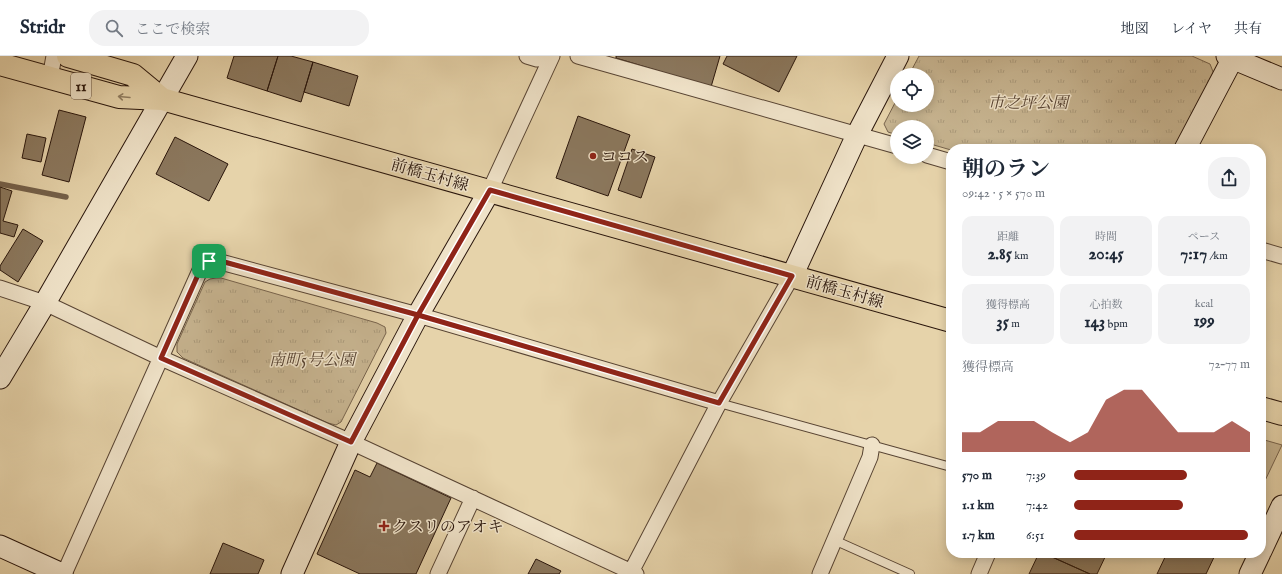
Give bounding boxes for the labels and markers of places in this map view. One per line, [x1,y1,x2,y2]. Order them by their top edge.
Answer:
place label: ココス [601,148,649,168]
marker: ココス [588,151,598,161]
pin [192,244,226,278]
place label: クスリのアオキ [392,518,504,538]
marker: クスリのアオキ [379,521,389,531]

